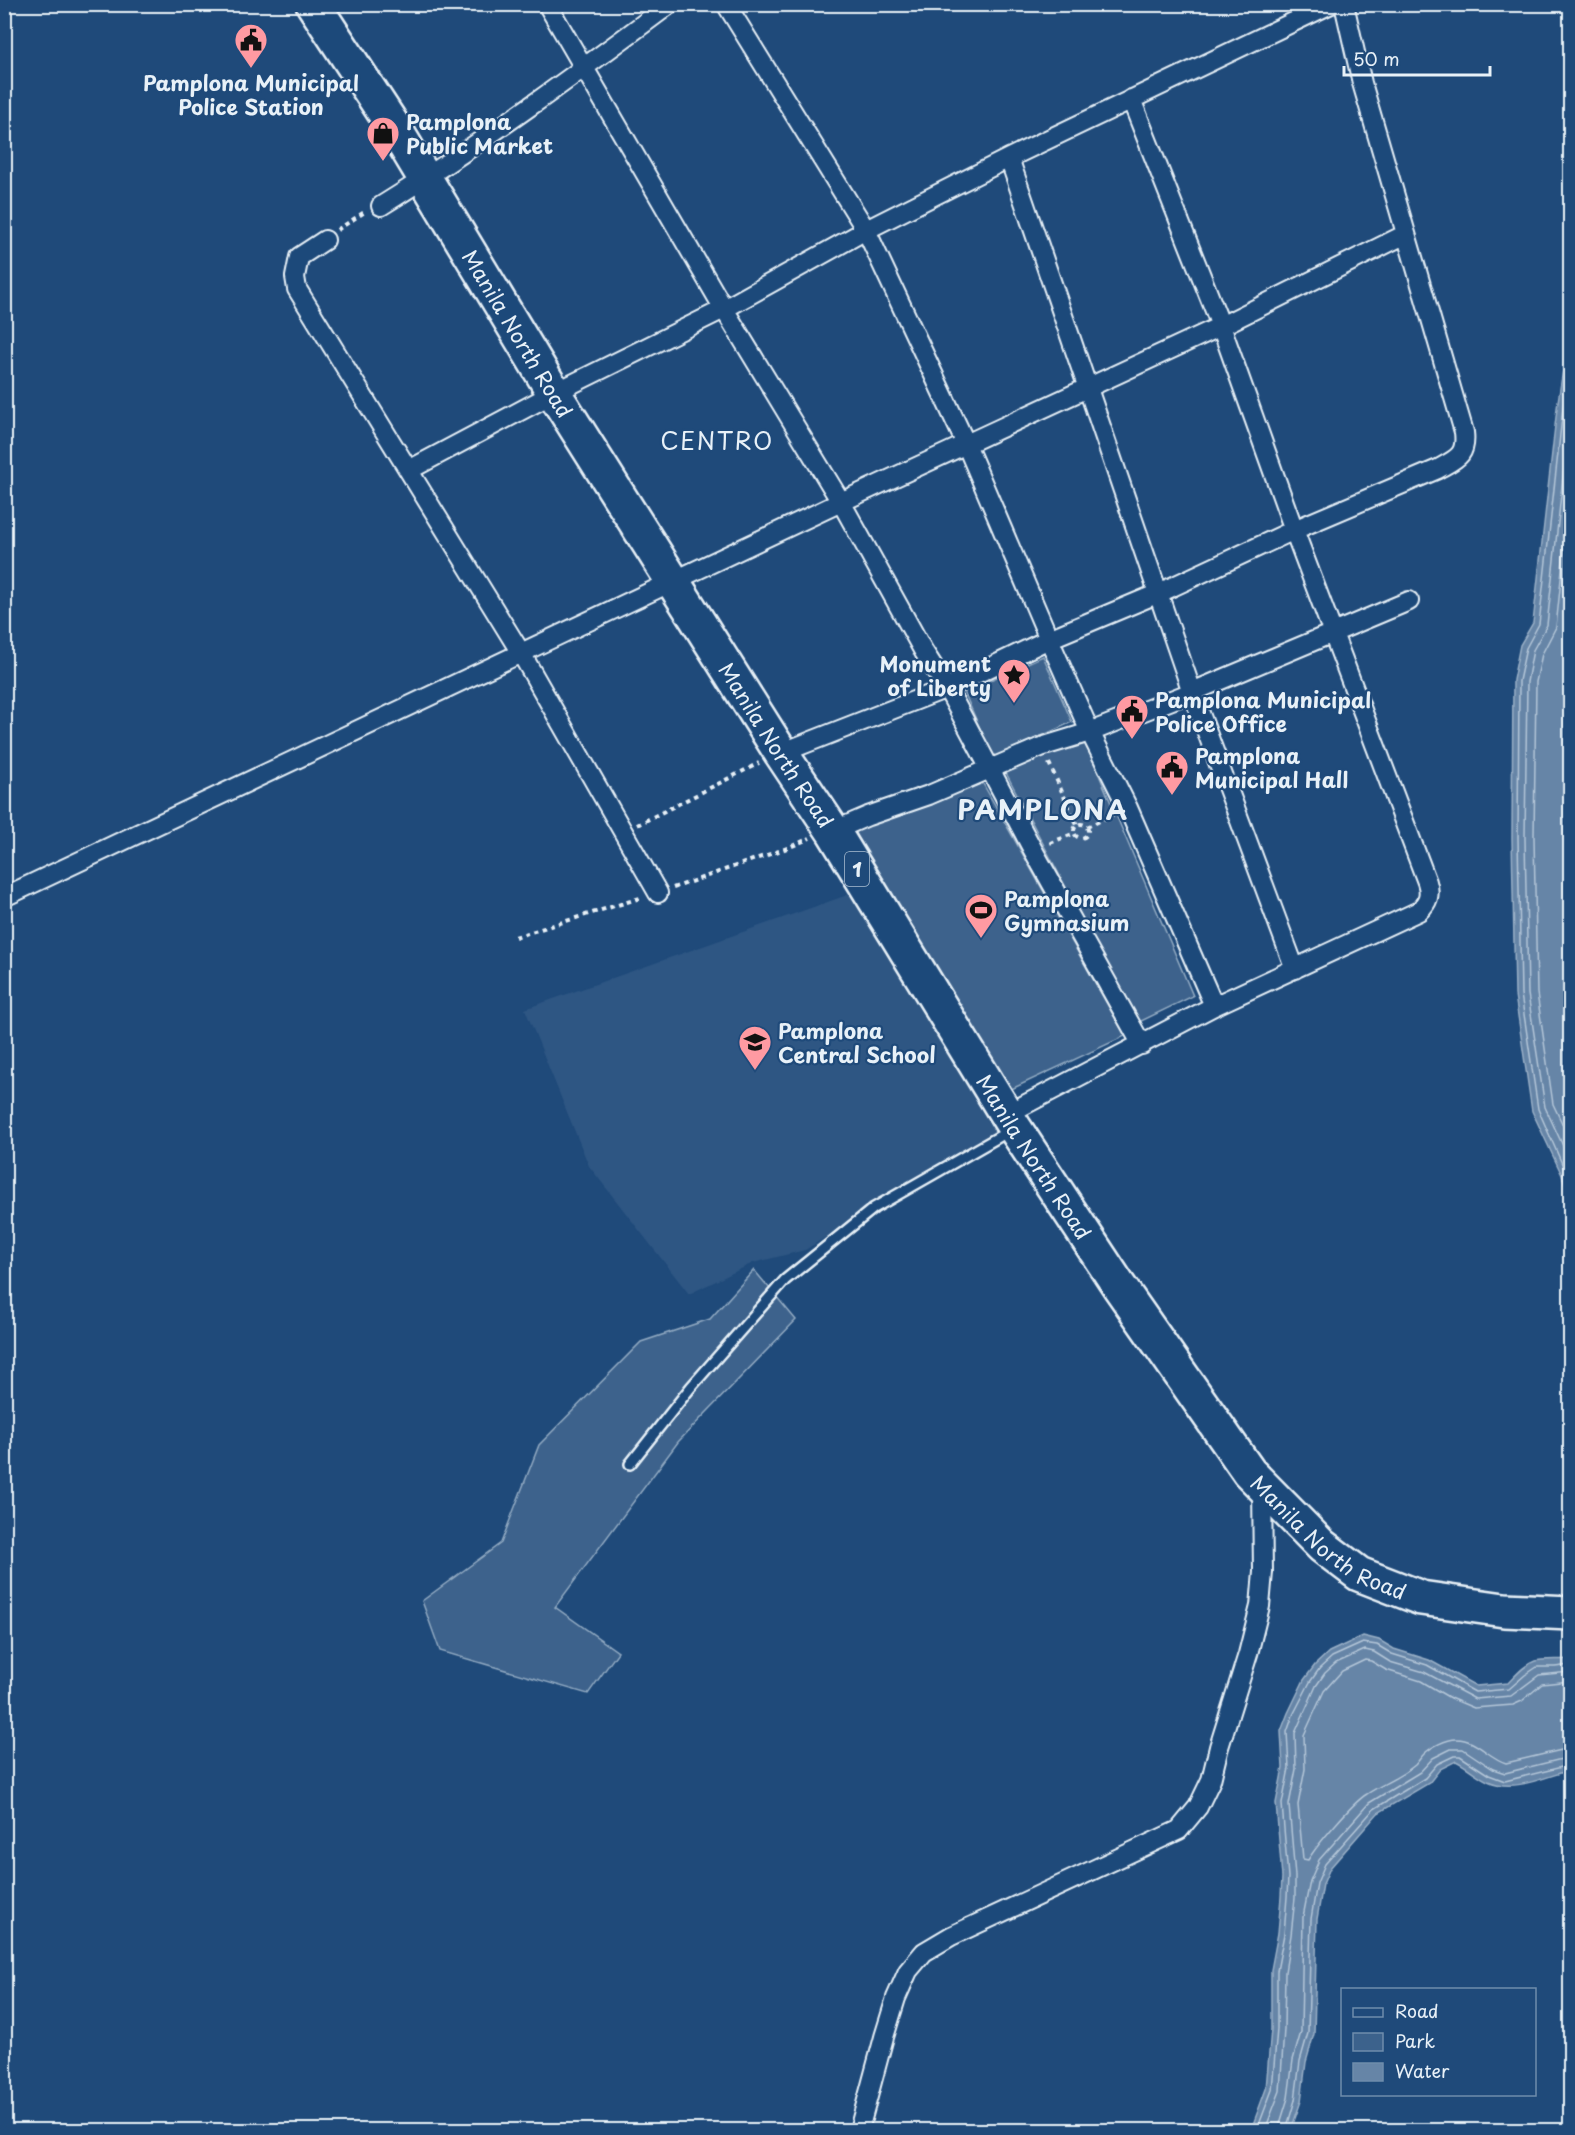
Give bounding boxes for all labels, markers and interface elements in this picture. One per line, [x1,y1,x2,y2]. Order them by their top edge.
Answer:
public building icon: Pamplona Municipal Police Station [233,22,269,69]
scale bar [1344,39,1490,77]
text: 50 m [1353,45,1400,72]
place label: Pamplona Municipal Police Station [143,66,359,122]
place label: Pamplona Public Market [406,105,553,161]
shop icon: Pamplona Public Market [365,115,401,162]
street label: Manila North Road [455,243,581,424]
district label: CENTRO [660,422,774,458]
place label: Monument of Liberty [879,647,991,703]
street label: Manila North Road [711,656,842,834]
place icon: Monument of Liberty [996,657,1032,704]
place label: Pamplona Municipal Police Office [1155,683,1371,739]
public building icon: Pamplona Municipal Police Office [1114,693,1150,740]
place label: Pamplona Municipal Hall [1195,739,1348,795]
public building icon: Pamplona Municipal Hall [1154,749,1190,796]
district label: PAMPLONA [957,788,1129,829]
road number: 1 [845,852,869,886]
place label: Pamplona Gymnasium [1004,882,1129,938]
sports icon: Pamplona Gymnasium [963,892,999,939]
place label: Pamplona Central School [778,1014,936,1070]
school or university icon: Pamplona Central School [737,1024,773,1071]
street label: Manila North Road [969,1068,1100,1246]
street label: Manila North Road [1244,1467,1411,1607]
legend [1341,1988,1536,2096]
text: Road [1395,1997,1439,2024]
text: Park [1395,2027,1435,2054]
text: Water [1395,2057,1450,2084]

